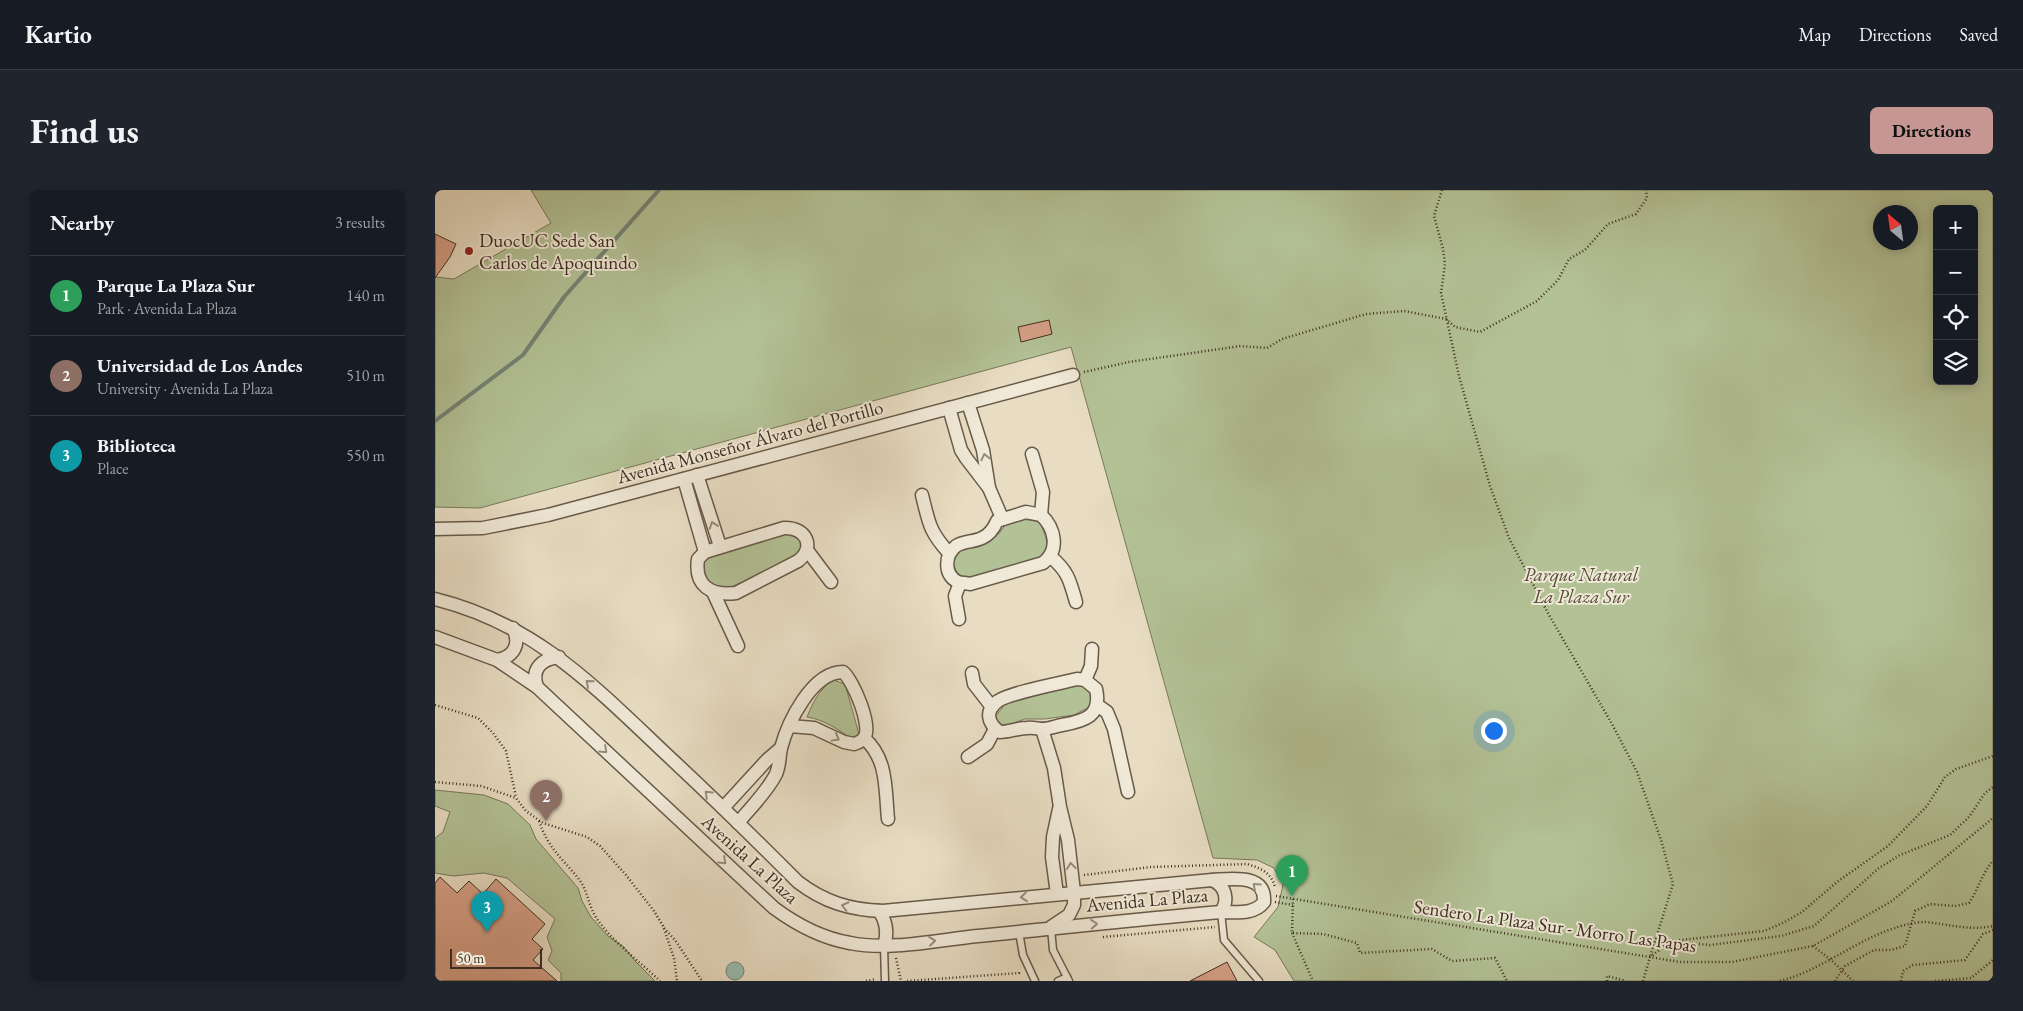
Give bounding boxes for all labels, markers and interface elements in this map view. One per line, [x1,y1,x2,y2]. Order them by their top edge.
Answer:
text: Kartio [25,19,92,50]
text: Map [1799,23,1831,46]
text: Directions [1859,23,1931,46]
text: Saved [1959,23,1998,46]
button: Directions [1870,107,1993,154]
text: Find us [30,108,139,153]
north arrow [1873,205,1918,250]
map controls [1933,205,1978,385]
button: + [1933,205,1978,250]
text: Nearby [50,209,114,236]
text: 3 results [335,212,385,233]
place label: DuocUC Sede San Carlos de Apoquindo [479,228,637,275]
marker: DuocUC Sede San Carlos de Apoquindo [463,245,475,257]
button: − [1933,250,1978,295]
text: Parque La Plaza Sur [97,273,255,298]
text: 1 [62,285,70,306]
text: 140 m [346,285,385,306]
button: locate [1933,295,1978,340]
text: Park · Avenida La Plaza [97,298,237,319]
button: layers [1933,340,1978,385]
text: Universidad de Los Andes [97,353,303,378]
text: 2 [62,365,70,386]
text: 510 m [346,365,385,386]
text: University · Avenida La Plaza [97,378,273,399]
street label: Avenida Monseñor Álvaro del Portillo [613,394,886,490]
text: Biblioteca [97,433,176,458]
text: 3 [62,445,70,466]
text: 550 m [346,445,385,466]
one-way arrow [980,453,991,462]
text: Place [97,458,129,479]
one-way arrow [709,522,719,530]
park label: Parque Natural La Plaza Sur [1524,562,1639,609]
one-way arrow [586,680,595,689]
your location [1481,718,1507,744]
one-way arrow [831,732,840,742]
one-way arrow [599,744,608,753]
pin: 2 [530,780,562,821]
one-way arrow [705,791,714,800]
street label: Avenida La Plaza [695,808,804,909]
one-way arrow [717,855,726,864]
pin: 1 [1276,855,1308,896]
one-way arrow [1066,862,1077,870]
street label: Avenida La Plaza [1084,882,1209,918]
one-way arrow [1253,882,1262,891]
pin: 3 [471,891,503,932]
one-way arrow [1020,891,1028,902]
street label: Sendero La Plaza Sur - Morro Las Papas [1412,894,1698,958]
one-way arrow [842,902,850,912]
one-way arrow [1090,918,1098,929]
one-way arrow [929,936,937,947]
scale bar [450,946,543,969]
text: 50 m [457,949,484,967]

